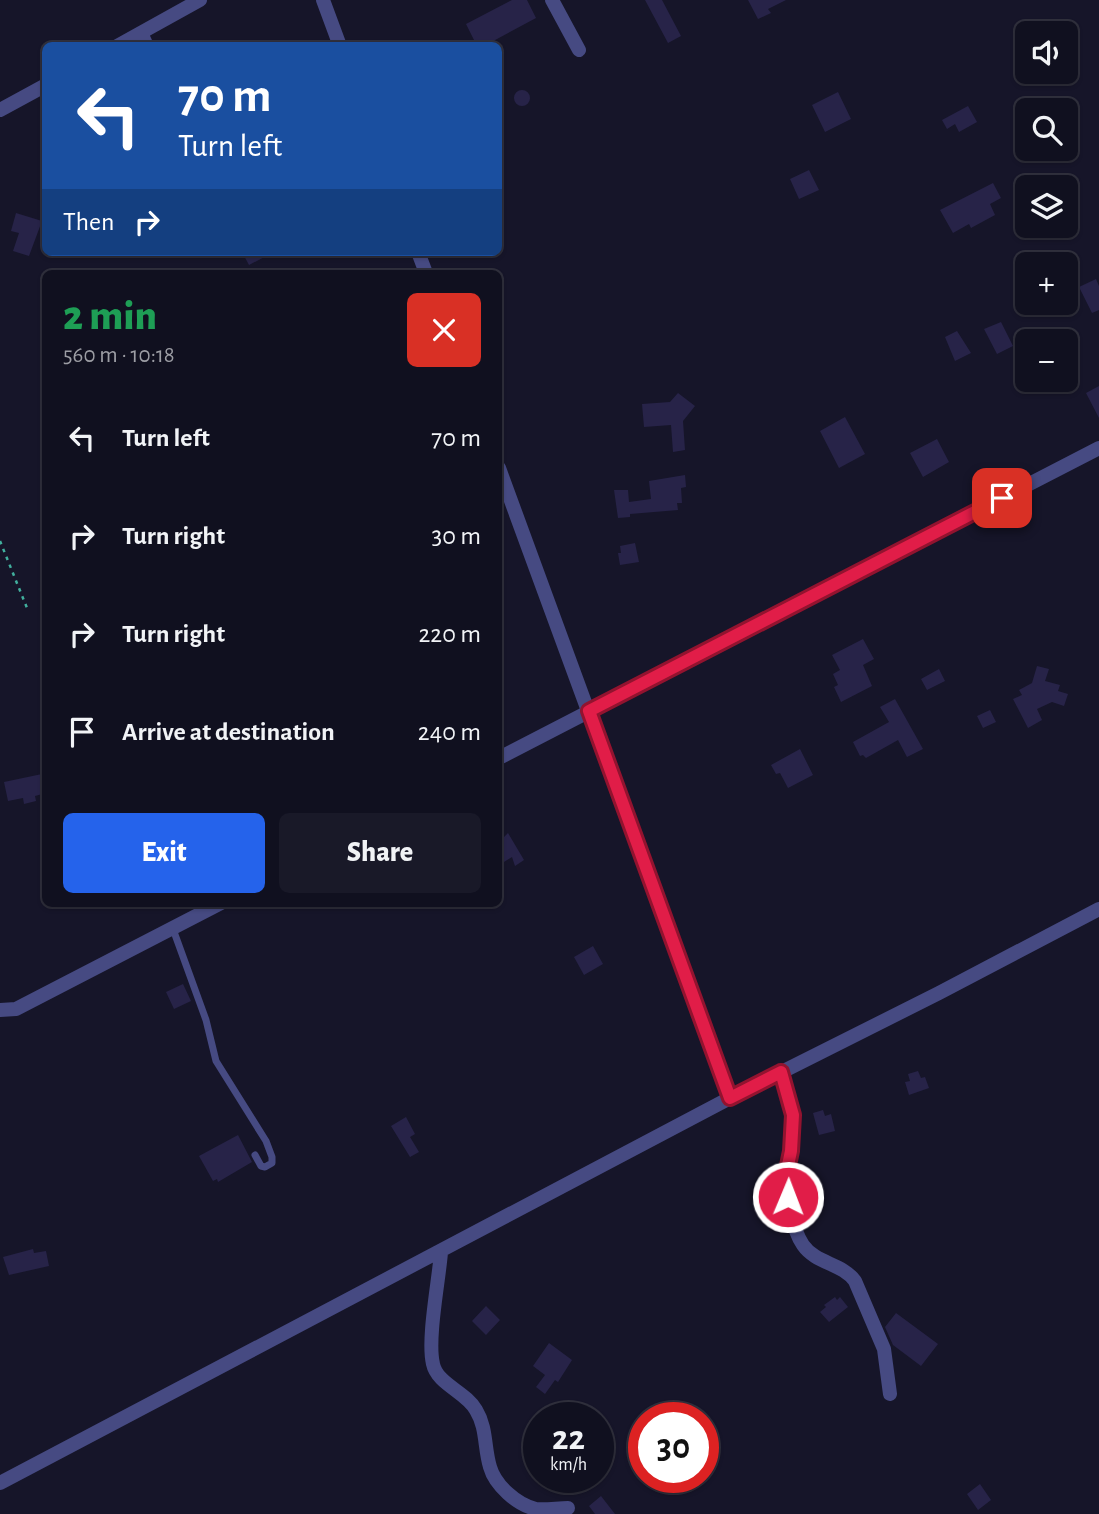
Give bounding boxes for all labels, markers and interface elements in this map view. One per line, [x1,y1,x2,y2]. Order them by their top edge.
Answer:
map controls [1015,21,1078,392]
button: sound [1015,21,1078,84]
icon: left [63,70,154,161]
text: 70 m [178,72,272,121]
button: search [1015,98,1078,161]
text: Turn left [178,130,282,162]
button: layers [1015,175,1078,238]
icon: right [128,203,166,241]
text: Then [63,209,114,235]
button: + [1015,252,1078,315]
button: close [407,293,481,367]
text: 2 min [63,295,157,337]
button: − [1015,329,1078,392]
text: 560 m · 10:18 [63,344,175,367]
icon: left [63,419,101,457]
text: Turn left [122,425,210,451]
text: 70 m [431,425,481,451]
pin [972,468,1032,528]
icon: arrive [983,479,1021,517]
icon: right [63,517,101,555]
text: Turn right [122,523,225,549]
text: 30 m [431,523,481,549]
icon: right [63,615,101,653]
text: Turn right [122,621,225,647]
text: 220 m [419,621,481,647]
icon: arrive [63,713,101,751]
text: Arrive at destination [122,719,335,745]
text: 240 m [418,719,481,745]
button: Exit [63,813,265,893]
button: Share [279,813,481,893]
position arrow [751,1160,825,1234]
speed limit sign: 30 [628,1402,719,1493]
text: 22 [552,1421,585,1456]
text: km/h [550,1456,587,1474]

